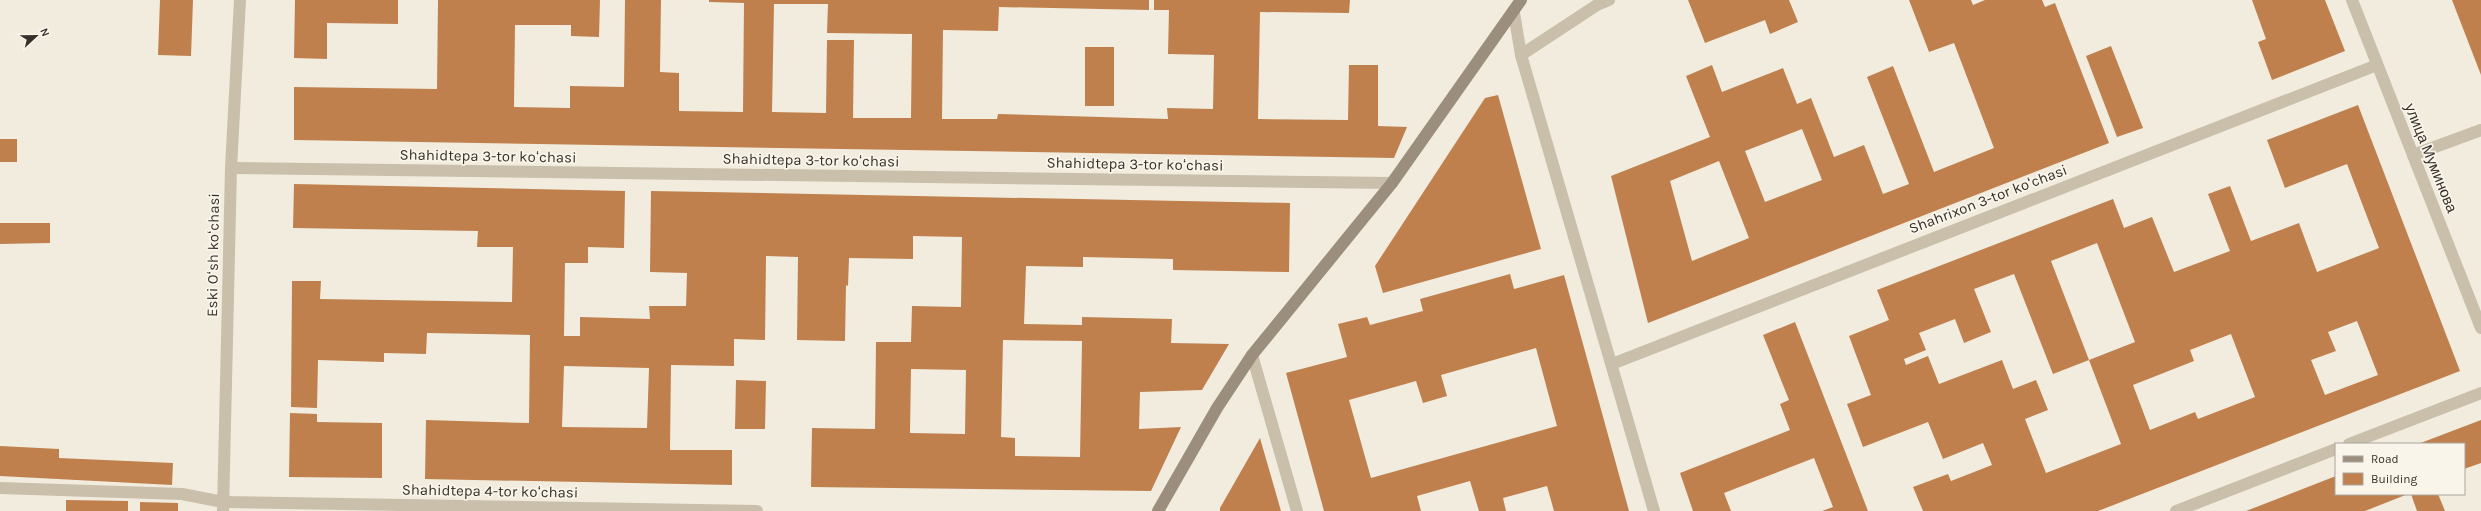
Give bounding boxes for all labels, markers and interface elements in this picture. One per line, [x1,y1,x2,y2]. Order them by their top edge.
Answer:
north arrow [16,16,56,56]
text: N [37,26,52,39]
street label: улица Муминова [2401,101,2461,216]
street label: Shahidtepa 3-tor koʻchasi [399,145,577,167]
street label: Shahidtepa 3-tor koʻchasi [722,149,900,171]
street label: Shahidtepa 3-tor koʻchasi [1046,153,1224,175]
street label: Shahrixon 3-tor koʻchasi [1906,160,2070,238]
street label: Eski Oʻsh koʻchasi [203,193,223,317]
legend [2335,443,2465,495]
text: Road [2371,452,2399,466]
text: Building [2371,472,2418,486]
street label: Shahidtepa 4-tor koʻchasi [402,480,578,502]

